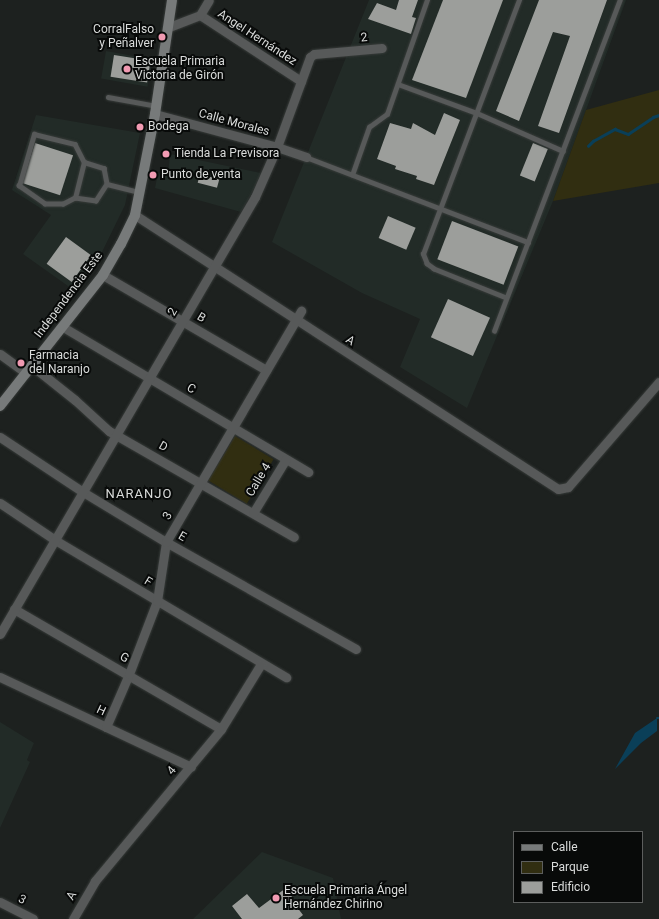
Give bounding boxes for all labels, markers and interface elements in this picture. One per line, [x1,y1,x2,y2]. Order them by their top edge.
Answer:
street label: Angel Hernández [215,7,299,69]
place label: CorralFalso y Peñalver [93,23,154,51]
street label: 2 [360,31,368,45]
marker: CorralFalso y Peñalver [157,32,167,42]
place label: Escuela Primaria Victoria de Girón [135,55,225,83]
marker: Escuela Primaria Victoria de Girón [122,64,132,74]
street label: Calle Morales [197,107,271,139]
place label: Bodega [148,120,189,134]
marker: Bodega [135,122,145,132]
place label: Tienda La Previsora [174,147,279,161]
marker: Tienda La Previsora [161,149,171,159]
place label: Punto de venta [161,168,241,182]
marker: Punto de venta [148,170,158,180]
street label: Independencia Este [32,249,106,341]
street label: 2 [165,305,181,319]
street label: B [194,310,208,326]
street label: A [343,333,357,349]
place label: Farmacia del Naranjo [29,349,90,377]
marker: Farmacia del Naranjo [16,358,26,368]
street label: C [184,381,198,397]
street label: D [156,439,170,455]
street label: Calle 4 [243,461,275,499]
district label: NARANJO [106,486,172,502]
street label: 3 [160,509,176,523]
street label: E [175,529,189,545]
street label: F [141,574,155,590]
street label: G [117,650,131,666]
street label: H [94,703,108,719]
street label: 4 [164,764,180,778]
legend [513,831,643,903]
text: Calle [551,840,578,854]
text: Parque [551,860,589,874]
text: Edificio [551,880,590,894]
place label: Escuela Primaria Ángel Hernández Chirino [284,884,407,912]
street label: A [64,889,80,903]
street label: 3 [16,892,28,908]
marker: Escuela Primaria Ángel Hernández Chirino [271,893,281,903]

